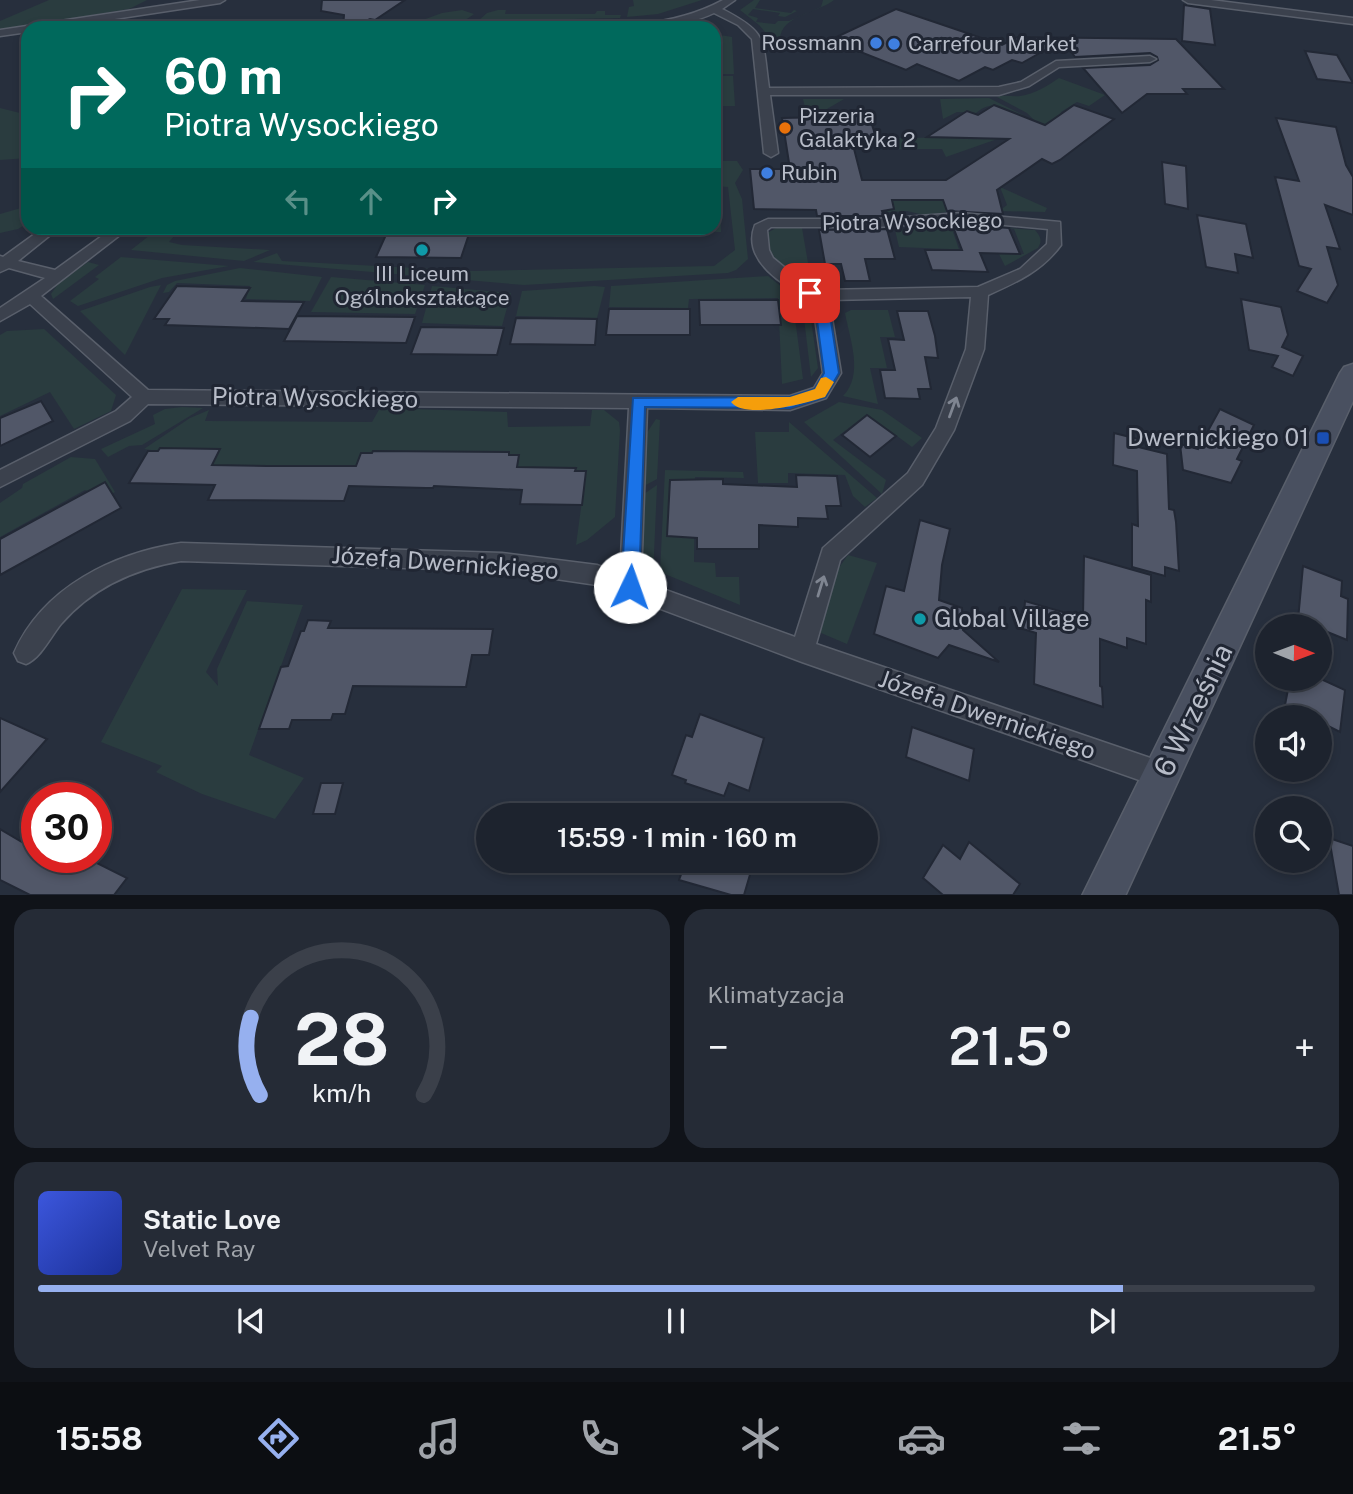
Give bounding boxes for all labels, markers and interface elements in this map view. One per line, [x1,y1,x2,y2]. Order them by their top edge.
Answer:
place label: Rossmann [761,30,862,55]
place label: Carrefour Market [908,31,1077,56]
marker: Rossmann [868,35,884,51]
marker: Carrefour Market [886,36,902,52]
text: 60 m [164,47,283,105]
icon: right [49,49,140,140]
place label: Pizzeria Galaktyka 2 [799,103,916,152]
text: Piotra Wysockiego [164,106,439,143]
marker: Pizzeria Galaktyka 2 [777,120,793,136]
place label: Rubin [781,160,837,185]
marker: Rubin [759,165,775,181]
icon: left [279,182,317,220]
icon: ahead [352,182,390,220]
icon: right [425,182,463,220]
street label: Piotra Wysockiego [822,207,1002,236]
marker: III Liceum Ogólnokształcące [414,242,430,258]
place label: III Liceum Ogólnokształcące [334,261,510,310]
pin [780,263,840,323]
icon: arrive [791,274,829,312]
street label: Piotra Wysockiego [212,381,418,413]
one-way arrow [948,397,961,419]
place label: Dwernickiego 01 [1127,423,1309,451]
marker: Dwernickiego 01 [1315,430,1331,446]
street label: Józefa Dwernickiego [331,540,560,584]
position arrow [593,550,667,624]
one-way arrow [816,575,829,597]
place label: Global Village [934,604,1090,632]
marker: Global Village [912,611,928,627]
north arrow [1255,614,1332,691]
map controls [1255,614,1332,873]
street label: 6 Września [1146,638,1239,781]
street label: Józefa Dwernickiego [875,664,1100,764]
button: sound [1255,705,1332,782]
speed limit sign: 30 [21,782,112,873]
button: search [1255,796,1332,873]
text: 15:59 · 1 min · 160 m [557,822,797,853]
text: Klimatyzacja [708,981,844,1008]
text: 28 [294,996,389,1081]
text: 21.5° [948,1016,1074,1077]
text: − [708,1025,729,1070]
text: + [1294,1025,1315,1070]
text: km/h [312,1077,371,1107]
text: Static Love [143,1204,281,1235]
text: Velvet Ray [143,1235,255,1262]
icon: previous [232,1302,270,1340]
icon: pause [657,1302,695,1340]
icon: next [1083,1302,1121,1340]
icon: directions [254,1414,303,1463]
icon: music [415,1414,464,1463]
icon: phone [575,1414,624,1463]
icon: climate [736,1414,785,1463]
icon: car [897,1414,946,1463]
icon: filters [1057,1414,1106,1463]
text: 15:58 [56,1420,143,1457]
text: 21.5° [1218,1420,1297,1457]

